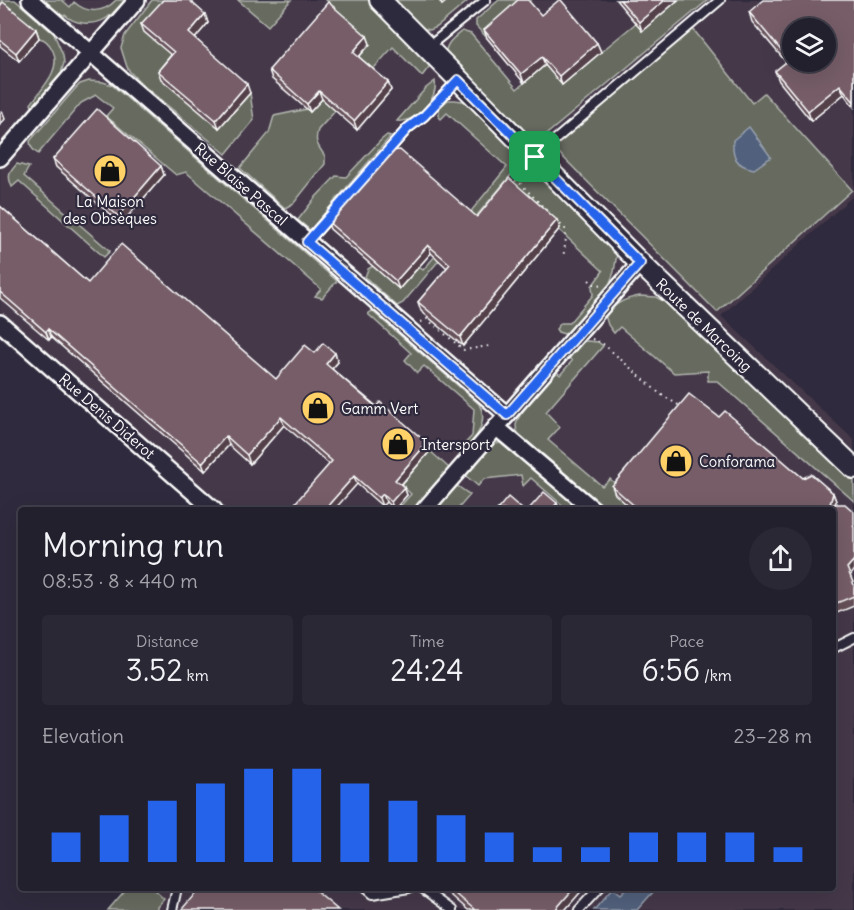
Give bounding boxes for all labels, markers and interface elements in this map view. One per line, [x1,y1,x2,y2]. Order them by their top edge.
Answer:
map controls [782,18,836,72]
button: layers [782,18,836,72]
pin [509,131,560,182]
street label: Rue Blaise Pascal [191,138,291,230]
icon: arrive [518,140,551,173]
shop icon: La Maison des Obsèques [92,153,128,189]
place label: La Maison des Obsèques [63,192,157,228]
street label: Route de Marcoing [652,274,756,376]
street label: Rue Denis Diderot [55,369,159,463]
shop icon: Gamm Vert [300,390,336,426]
place label: Gamm Vert [341,399,418,418]
shop icon: Intersport [380,426,416,462]
place label: Intersport [421,435,490,454]
shop icon: Conforama [658,443,694,479]
place label: Conforama [699,452,776,471]
text: Morning run [42,524,224,566]
button: share [749,527,812,590]
text: 08:53 · 8 × 440 m [42,568,198,593]
text: Distance [136,631,199,651]
text: Time [410,631,444,651]
text: Pace [669,631,704,651]
text: 3.52 [126,651,183,689]
text: 24:24 [390,651,464,689]
text: 6:56 [641,651,700,689]
text: km [183,665,209,685]
text: /km [700,665,732,685]
text: Elevation [42,723,124,748]
text: 23–28 m [734,723,812,748]

